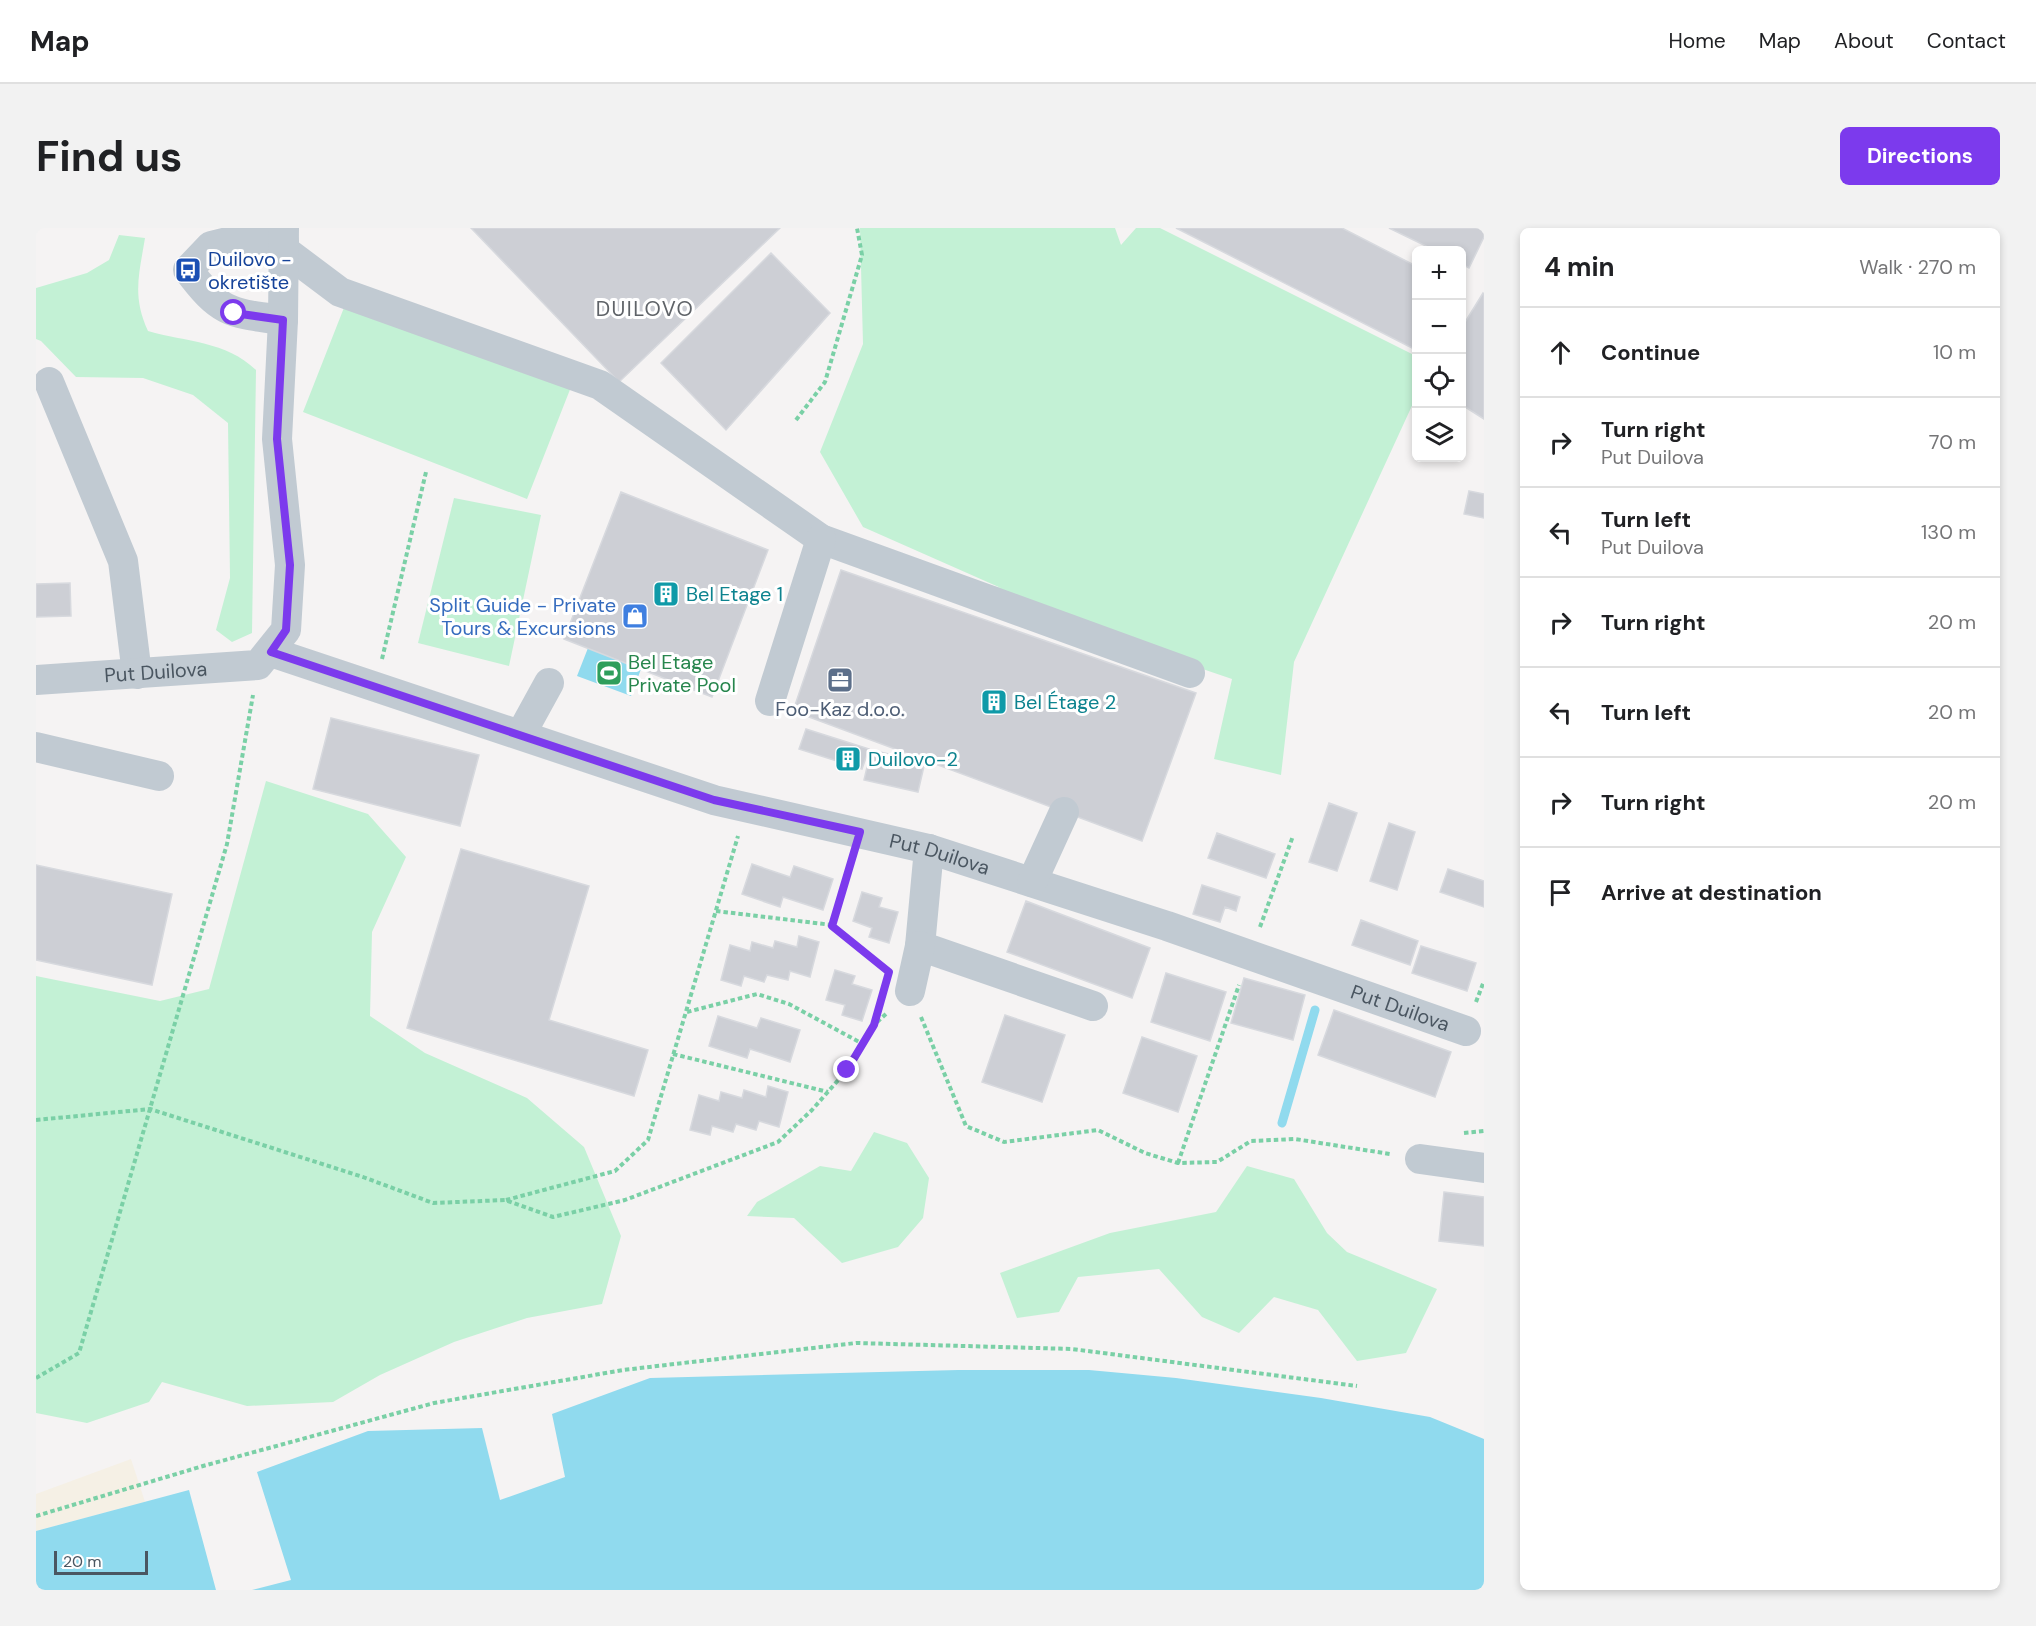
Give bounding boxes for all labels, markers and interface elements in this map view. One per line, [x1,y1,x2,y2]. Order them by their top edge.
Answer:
text: Map [30,23,90,60]
text: Home [1668,27,1726,55]
text: Map [1759,27,1801,55]
text: About [1834,27,1894,55]
text: Contact [1927,27,2006,55]
button: Directions [1840,127,2000,185]
text: Find us [36,129,182,184]
place label: Duilovo - okretište [208,246,292,295]
map controls [1412,246,1466,462]
button: + [1412,246,1466,300]
text: 4 min [1544,250,1615,284]
text: Walk · 270 m [1859,254,1976,280]
bus stop icon: Duilovo - okretište [173,255,203,285]
district label: DUILOVO [596,295,694,323]
route start [220,299,246,325]
button: − [1412,300,1466,354]
icon: ahead [1544,336,1577,369]
text: Continue [1601,338,1700,367]
text: 10 m [1933,339,1976,365]
button: locate [1412,354,1466,408]
button: layers [1412,408,1466,462]
text: Turn right [1601,415,1706,444]
icon: right [1544,426,1577,459]
text: 70 m [1929,429,1976,455]
text: Put Duilova [1601,444,1704,470]
text: Turn left [1601,505,1691,534]
icon: left [1544,516,1577,549]
text: 130 m [1921,519,1976,545]
text: Put Duilova [1601,534,1704,560]
building icon: Bel Etage 1 [651,579,681,609]
place label: Bel Etage 1 [686,581,783,607]
place label: Split Guide - Private Tours & Excursions [429,592,616,641]
shop icon: Split Guide - Private Tours & Excursions [620,601,650,631]
icon: right [1544,606,1577,639]
text: Turn right [1601,608,1706,637]
text: 20 m [1928,609,1976,635]
place label: Bel Etage Private Pool [628,649,736,698]
street label: Put Duilova [103,655,208,688]
sports icon: Bel Etage Private Pool [594,658,624,688]
office icon: Foo-Kaz d.o.o. [825,665,855,695]
building icon: Bel Étage 2 [979,687,1009,717]
place label: Bel Étage 2 [1014,689,1116,715]
place label: Foo-Kaz d.o.o. [775,696,905,722]
icon: left [1544,696,1577,729]
text: Turn left [1601,698,1691,727]
text: 20 m [1928,699,1976,725]
building icon: Duilovo-2 [833,744,863,774]
place label: Duilovo-2 [868,746,958,772]
icon: right [1544,786,1577,819]
text: Turn right [1601,788,1706,817]
text: 20 m [1928,789,1976,815]
street label: Put Duilova [887,827,993,881]
icon: arrive [1544,876,1577,909]
text: Arrive at destination [1601,878,1822,907]
street label: Put Duilova [1347,979,1453,1037]
route end [833,1056,859,1082]
scale bar [54,1548,148,1576]
text: 20 m [63,1551,102,1572]

